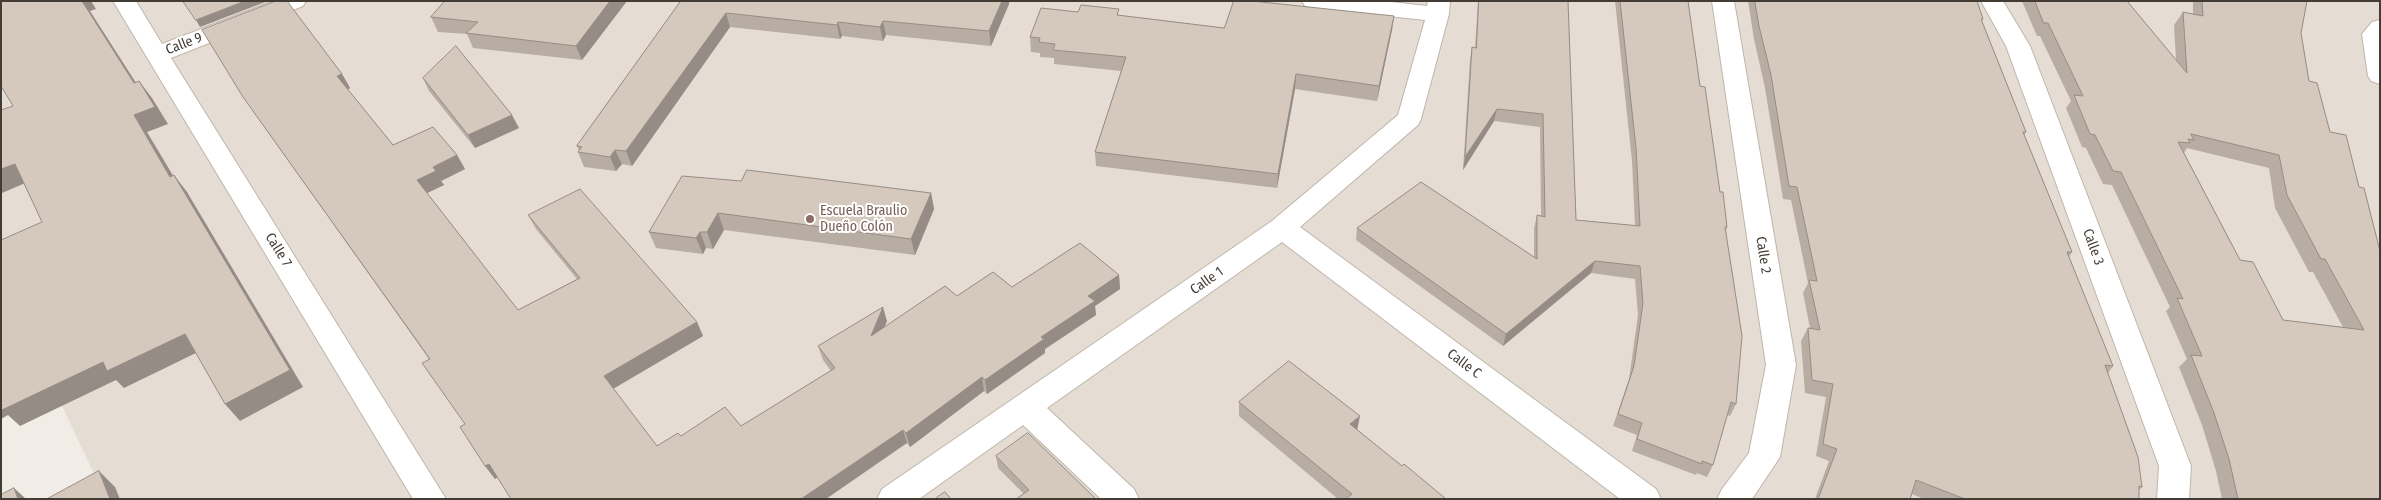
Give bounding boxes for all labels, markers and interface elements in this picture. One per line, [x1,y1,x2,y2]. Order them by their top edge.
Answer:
street label: Calle 9 [163,29,205,59]
place label: Escuela Braulio Dueño Colón [820,203,907,236]
marker: Escuela Braulio Dueño Colón [804,213,816,225]
street label: Calle 3 [2079,226,2107,268]
street label: Calle 7 [261,230,295,270]
street label: Calle 2 [1752,235,1774,275]
street label: Calle 1 [1187,264,1227,298]
street label: Calle C [1444,346,1484,382]

